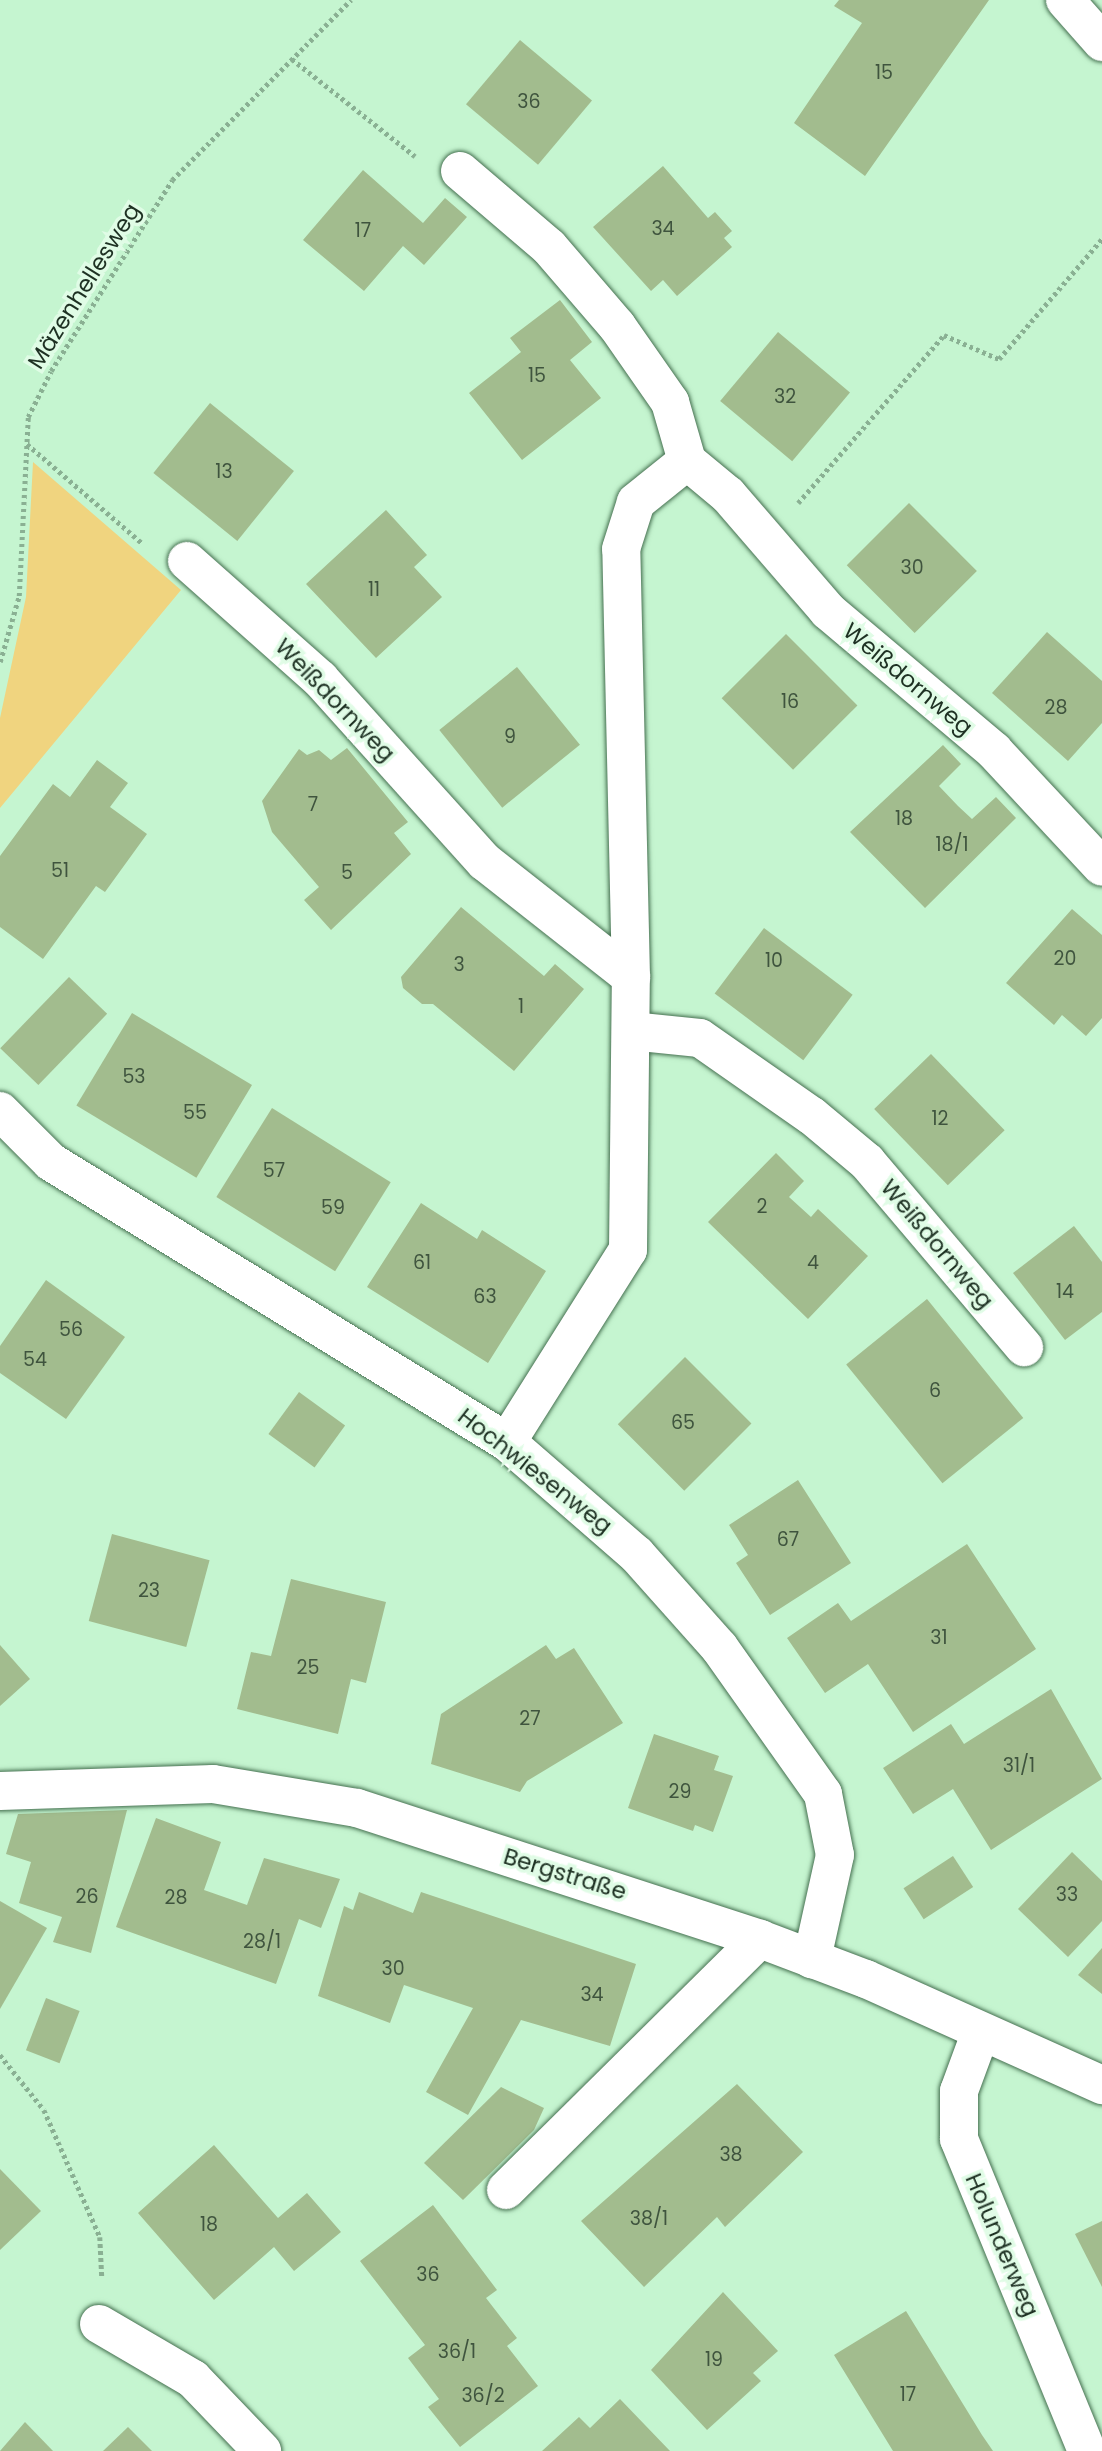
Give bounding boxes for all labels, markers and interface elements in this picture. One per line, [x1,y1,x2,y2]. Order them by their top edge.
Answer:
house number: 15 [875,62,893,84]
house number: 36 [517,91,541,113]
street label: Mäzenhellesweg [22,198,146,374]
house number: 34 [651,218,675,240]
house number: 17 [355,220,371,242]
house number: 15 [528,365,546,387]
house number: 32 [774,386,796,408]
house number: 13 [215,461,233,483]
house number: 30 [900,557,924,579]
house number: 11 [368,579,380,601]
street label: Weißdornweg [838,617,978,741]
street label: Weißdornweg [269,633,401,767]
house number: 16 [781,691,799,713]
house number: 28 [1045,697,1067,719]
house number: 9 [504,726,516,748]
house number: 7 [308,794,318,816]
house number: 18 [895,808,913,830]
house number: 18/1 [935,834,969,856]
house number: 51 [51,860,69,882]
house number: 5 [341,862,353,884]
house number: 20 [1054,948,1076,970]
house number: 10 [765,950,783,972]
house number: 3 [453,954,465,976]
house number: 1 [518,996,524,1018]
house number: 53 [122,1066,146,1088]
house number: 55 [183,1102,207,1124]
house number: 12 [931,1108,949,1130]
house number: 57 [263,1160,285,1182]
street label: Weißdornweg [875,1174,999,1314]
house number: 2 [757,1196,767,1218]
house number: 59 [321,1197,345,1219]
house number: 61 [413,1252,431,1274]
house number: 4 [807,1252,819,1274]
house number: 14 [1056,1281,1074,1303]
house number: 63 [473,1286,497,1308]
house number: 56 [59,1319,83,1341]
house number: 54 [23,1349,47,1371]
house number: 6 [929,1380,941,1402]
street label: Hochwiesenweg [453,1402,617,1540]
house number: 65 [671,1412,695,1434]
house number: 67 [777,1529,799,1551]
house number: 23 [138,1580,160,1602]
house number: 31 [930,1627,948,1649]
house number: 25 [297,1657,319,1679]
house number: 27 [519,1708,541,1730]
house number: 31/1 [1003,1755,1035,1777]
house number: 29 [669,1781,691,1803]
street label: Bergstraße [500,1842,630,1906]
house number: 33 [1056,1884,1078,1906]
house number: 26 [76,1886,98,1908]
house number: 28 [165,1887,187,1909]
house number: 28/1 [243,1931,281,1953]
house number: 30 [381,1958,405,1980]
house number: 34 [580,1984,604,2006]
house number: 38 [719,2144,743,2166]
street label: Holunderweg [959,2169,1045,2321]
house number: 38/1 [630,2208,668,2230]
house number: 18 [200,2214,218,2236]
house number: 36 [416,2264,440,2286]
house number: 36/1 [438,2341,476,2363]
house number: 19 [705,2349,723,2371]
house number: 17 [900,2384,916,2406]
house number: 36/2 [461,2385,505,2407]

